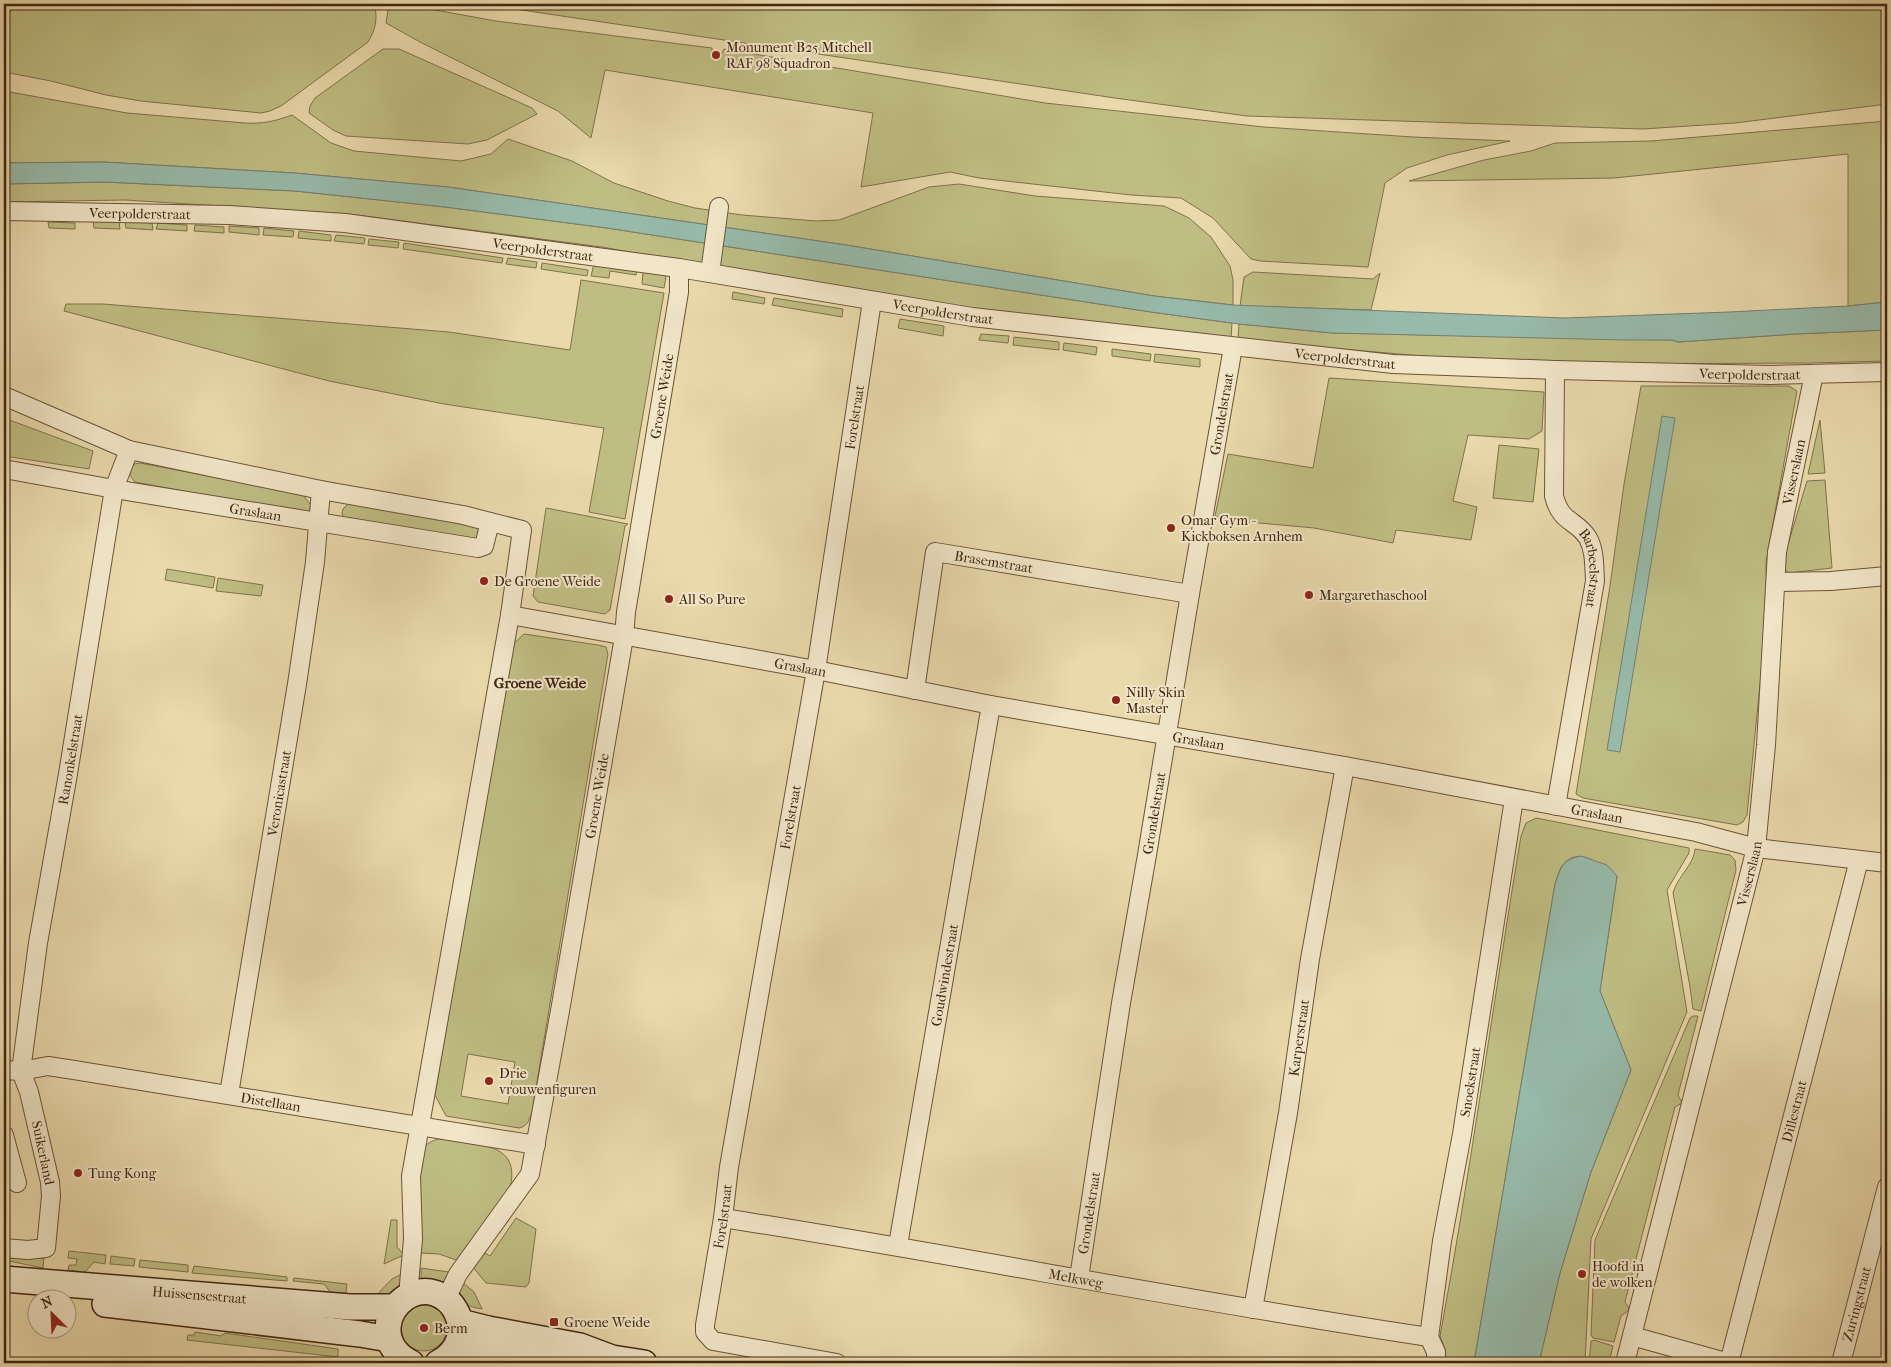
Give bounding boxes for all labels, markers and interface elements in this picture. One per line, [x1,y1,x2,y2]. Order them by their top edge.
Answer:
place label: Monument B25 Mitchell RAF 98 Squadron [726,39,872,72]
marker: Monument B25 Mitchell RAF 98 Squadron [710,49,722,61]
street label: Veerpolderstraat [88,204,191,223]
street label: Veerpolderstraat [490,234,594,265]
street label: Veerpolderstraat [891,295,994,328]
street label: Veerpolderstraat [1293,344,1396,373]
street label: Groene Weide [646,352,677,440]
street label: Veerpolderstraat [1698,365,1801,384]
street label: Grondelstraat [1206,371,1237,456]
street label: Forelstraat [841,384,868,451]
street label: Visserslaan [1778,438,1809,507]
street label: Graslaan [228,499,283,525]
place label: Omar Gym - Kickboksen Arnhem [1181,512,1303,545]
marker: Omar Gym - Kickboksen Arnhem [1165,522,1177,534]
street label: Barbeelstraat [1575,525,1604,609]
street label: Brasemstraat [953,547,1034,577]
place label: De Groene Weide [494,573,601,590]
marker: De Groene Weide [478,575,490,587]
place label: Margarethaschool [1319,587,1427,604]
marker: Margarethaschool [1303,589,1315,601]
place label: All So Pure [678,591,745,608]
marker: All So Pure [663,593,675,605]
street label: Graslaan [773,654,828,680]
district label: Groene Weide [494,674,587,692]
place label: Nilly Skin Master [1126,684,1185,717]
marker: Nilly Skin Master [1110,694,1122,706]
street label: Ranonkelstraat [54,713,86,806]
street label: Graslaan [1171,728,1226,754]
street label: Veronicastraat [263,749,294,838]
street label: Groene Weide [581,752,612,840]
street label: Grondelstraat [1139,770,1169,856]
street label: Forelstraat [776,784,804,851]
street label: Graslaan [1570,800,1624,827]
street label: Visserslaan [1733,840,1765,909]
street label: Goudwindestraat [927,922,962,1027]
street label: Karperstraat [1285,998,1313,1078]
street label: Snoekstraat [1456,1046,1484,1118]
place label: Drie vrouwenfiguren [499,1065,596,1098]
marker: Drie vrouwenfiguren [483,1075,495,1087]
street label: Dillestraat [1778,1078,1810,1144]
street label: Distellaan [239,1089,302,1115]
street label: Suikerland [28,1119,58,1187]
place label: Tung Kong [88,1165,157,1182]
marker: Tung Kong [72,1167,84,1179]
street label: Grondelstraat [1074,1170,1104,1255]
street label: Forelstraat [709,1183,735,1250]
place label: Hoofd in de wolken [1592,1258,1653,1291]
street label: Zuringstraat [1838,1264,1874,1343]
street label: Melkweg [1047,1265,1105,1291]
marker: Hoofd in de wolken [1576,1268,1588,1280]
street label: Huissensestraat [152,1283,247,1307]
north arrow [28,1290,78,1340]
text: N [39,1293,56,1313]
place label: Groene Weide [564,1314,650,1331]
marker: Groene Weide [548,1316,560,1328]
place label: Berm [434,1320,468,1337]
marker: Berm [418,1322,430,1334]

